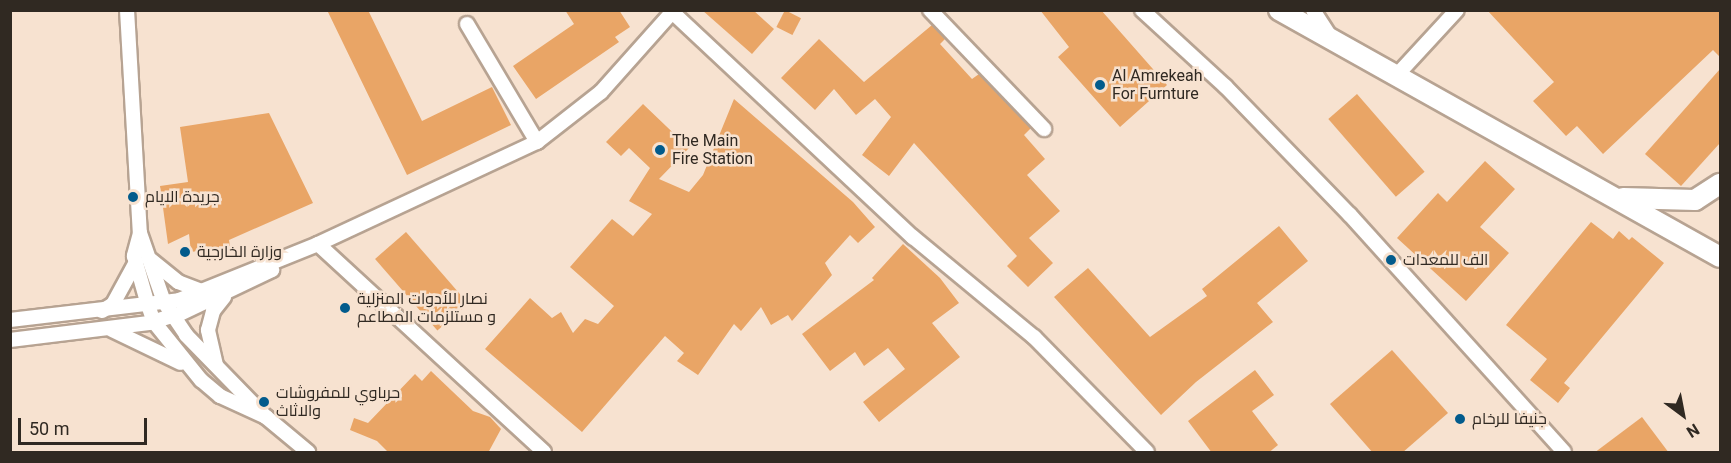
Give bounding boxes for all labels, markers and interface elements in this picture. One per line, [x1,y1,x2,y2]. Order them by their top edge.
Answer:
place label: Al Amrekeah For Furnture [1112,66,1202,104]
marker: Al Amrekeah For Furnture [1093,78,1107,92]
place label: The Main Fire Station [672,131,753,169]
marker: The Main Fire Station [653,143,667,157]
place label: جريدة الايام [145,187,220,207]
marker: جريدة الايام [126,190,140,204]
place label: وزارة الخارجية [197,242,282,262]
marker: وزارة الخارجية [178,245,192,259]
place label: الف للمعدات [1403,250,1488,270]
marker: الف للمعدات [1384,253,1398,267]
place label: نصار للأدوات المنزلية و مستلزمات المطاعم [357,289,496,327]
marker: نصار للأدوات المنزلية و مستلزمات المطاعم [338,301,352,315]
place label: حرباوي للمفروشات والاثاث [276,383,400,421]
north arrow [1653,385,1713,445]
marker: حرباوي للمفروشات والاثاث [257,395,271,409]
scale bar [21,406,150,444]
place label: جنيفا للرخام [1472,409,1547,429]
marker: جنيفا للرخام [1453,412,1467,426]
text: 50 m [29,418,69,439]
text: N [1683,420,1703,442]

